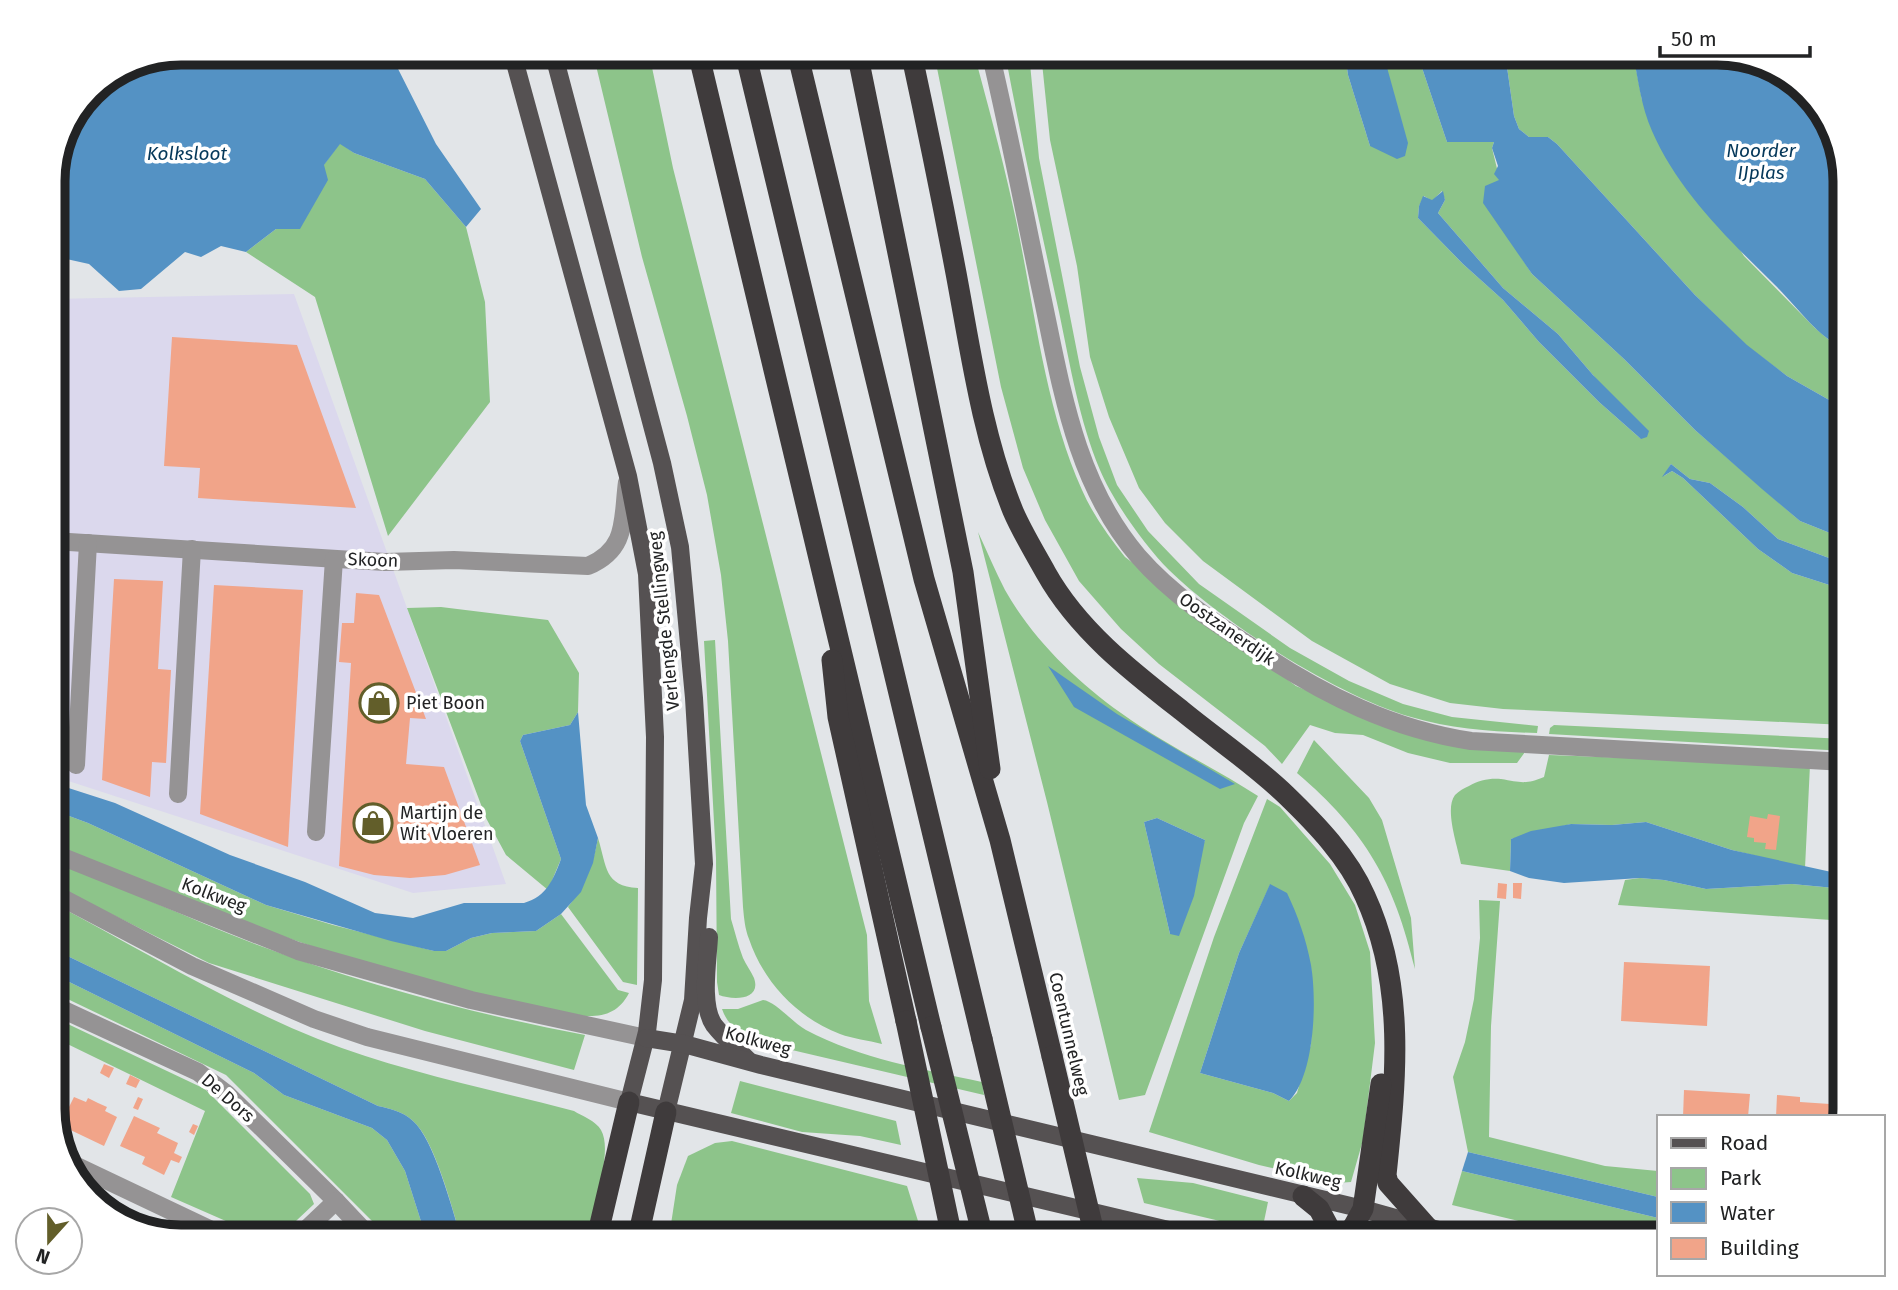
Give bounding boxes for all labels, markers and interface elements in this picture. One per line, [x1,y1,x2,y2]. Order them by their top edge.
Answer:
scale bar [1660,14,1811,58]
text: 50 m [1671,26,1717,52]
water label: Noorder IJplas [1726,139,1797,184]
water label: Kolksloot [147,142,227,165]
street label: Verlengde Stellingweg [644,530,684,712]
street label: Skoon [347,548,399,572]
street label: Oostzanerdijk [1175,588,1280,671]
shop icon: Piet Boon [358,682,400,724]
place label: Piet Boon [406,692,485,714]
shop icon: Martijn de Wit Vloeren [352,802,394,844]
place label: Martijn de Wit Vloeren [400,802,494,845]
street label: Kolkweg [179,873,250,918]
street label: Coentunnelweg [1044,970,1094,1098]
street label: Kolkweg [723,1022,794,1061]
street label: De Dors [197,1069,259,1127]
legend [1657,1115,1884,1276]
text: Road [1720,1130,1768,1156]
street label: Kolkweg [1273,1157,1344,1193]
text: Park [1720,1165,1762,1191]
text: Water [1720,1200,1775,1226]
north arrow [14,1206,84,1276]
text: Building [1720,1235,1799,1261]
text: N [33,1243,53,1269]

